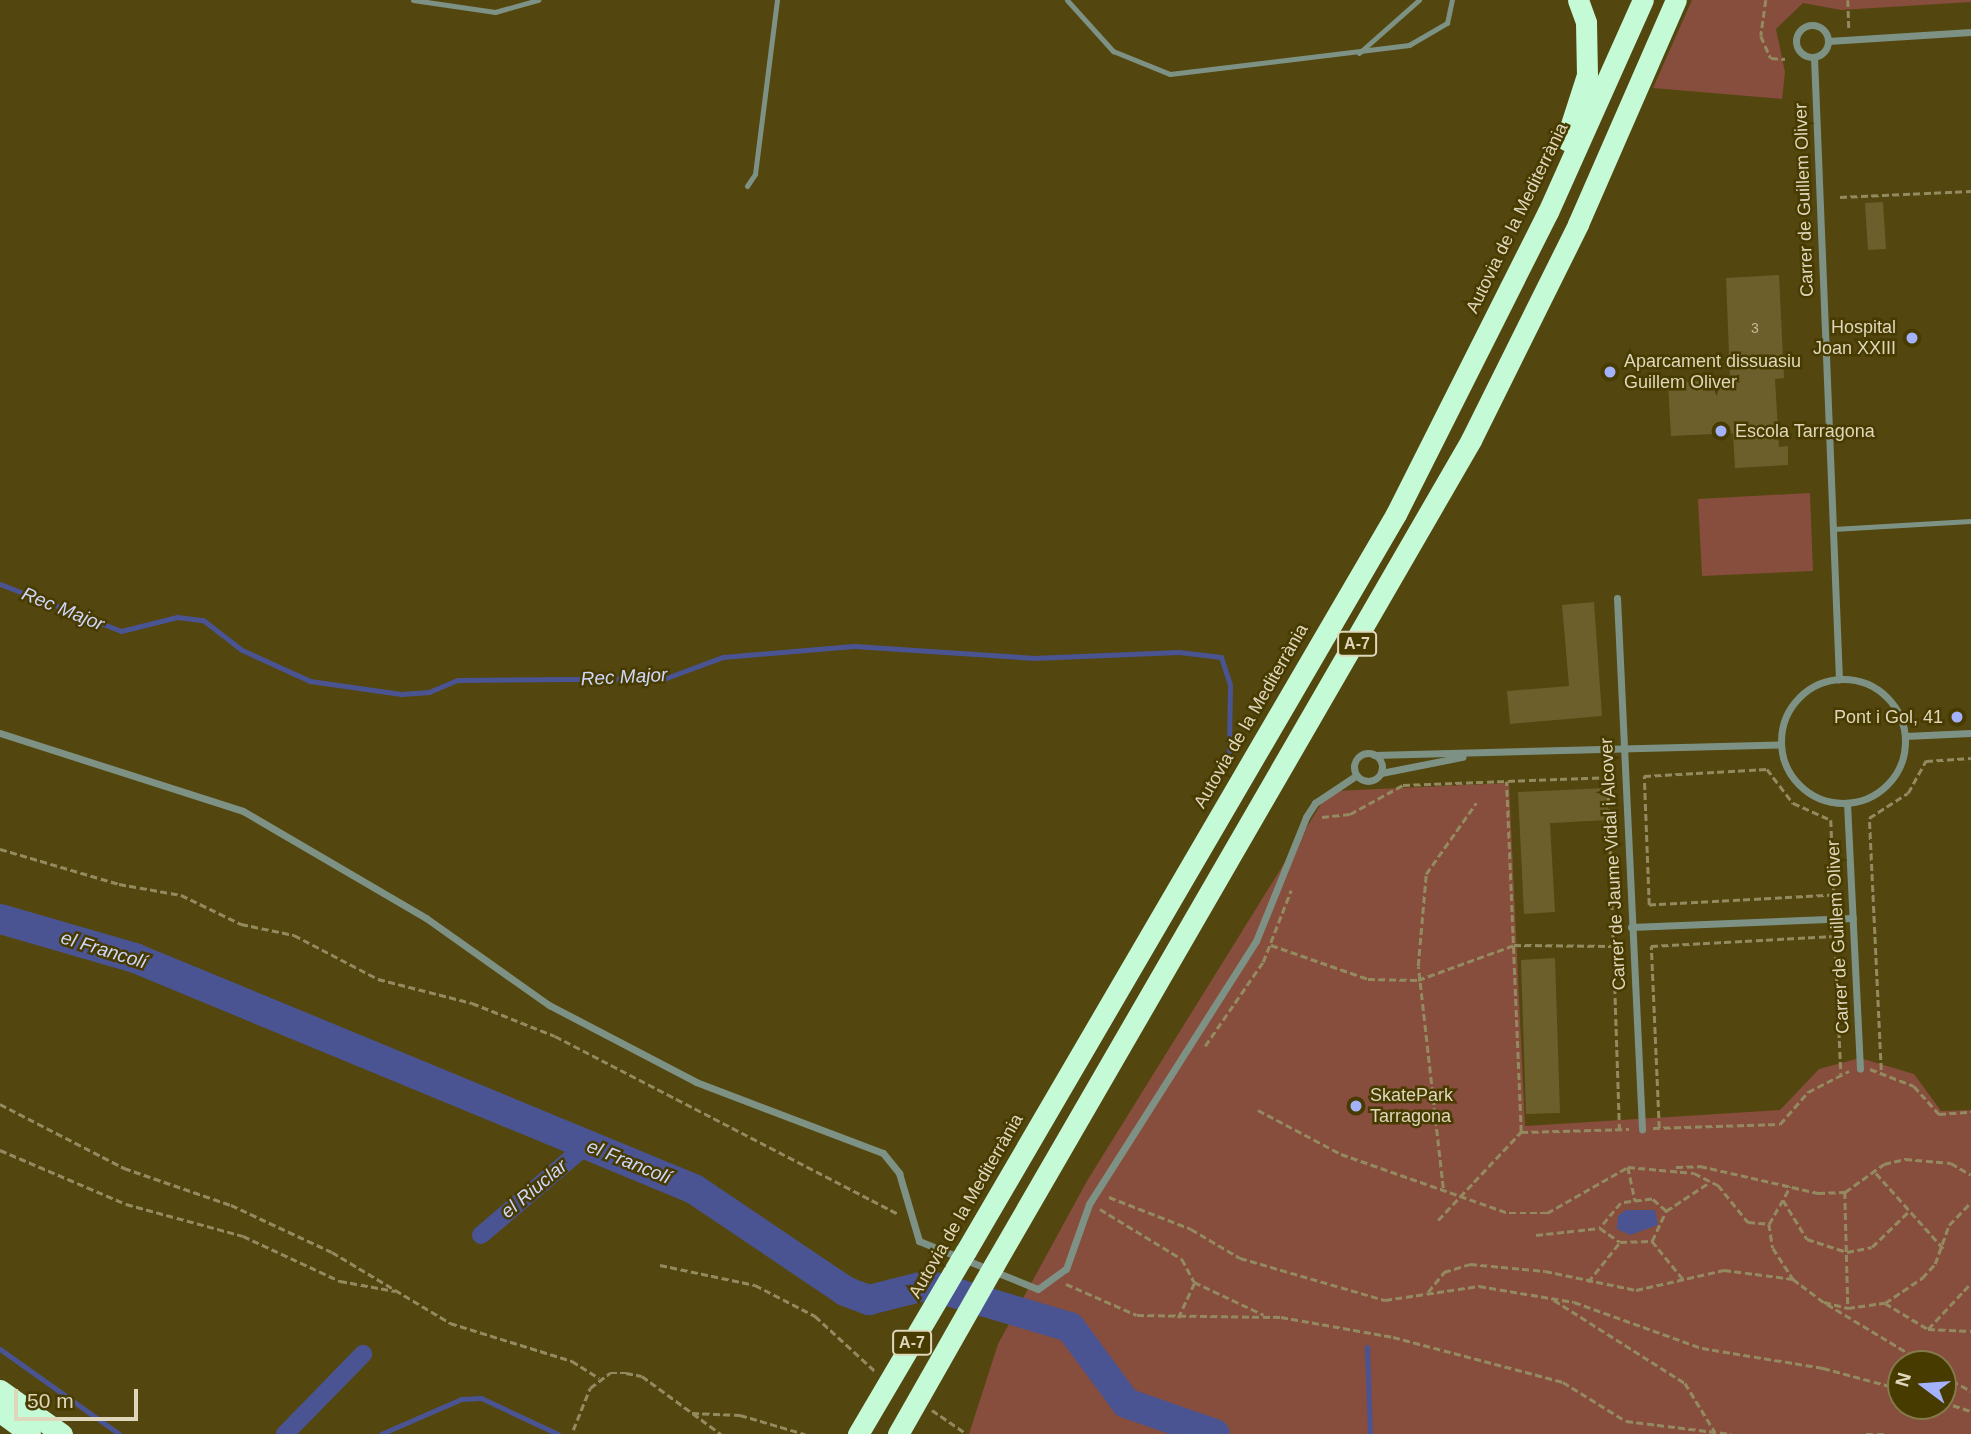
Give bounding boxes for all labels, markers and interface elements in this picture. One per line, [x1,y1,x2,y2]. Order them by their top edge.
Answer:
street label: Carrer de Guillem Oliver [1790,103,1818,297]
street label: Autovia de la Mediterrània [1461,119,1573,317]
place label: Hospital Joan XXIII [1813,317,1896,360]
house number: 3 [1751,320,1759,336]
marker: Hospital Joan XXIII [1902,328,1922,348]
place label: Aparcament dissuasiu Guillem Oliver [1624,351,1801,394]
marker: Aparcament dissuasiu Guillem Oliver [1602,364,1618,380]
place label: Escola Tarragona [1735,420,1875,442]
marker: Escola Tarragona [1713,423,1729,439]
water label: Rec Major [19,582,107,636]
street label: Autovia de la Mediterrània [1189,620,1313,812]
road number: A-7 [1336,632,1378,656]
water label: Rec Major [580,663,668,691]
place label: Pont i Gol, 41 [1834,706,1943,728]
marker: Pont i Gol, 41 [1949,709,1965,725]
street label: Carrer de Jaume Vidal i Alcover [1596,737,1630,991]
street label: Carrer de Guillem Oliver [1822,840,1854,1034]
water label: el Francolí [58,926,150,974]
place label: SkatePark Tarragona [1370,1085,1453,1128]
marker: SkatePark Tarragona [1348,1098,1364,1114]
street label: Autovia de la Mediterrània [904,1110,1028,1302]
water label: el Francolí [584,1135,674,1189]
water label: el Riuclar [496,1155,572,1223]
road number: A-7 [891,1330,933,1356]
north arrow [1887,1350,1957,1420]
text: N [1891,1370,1915,1389]
scale bar [18,1374,142,1418]
text: 50 m [27,1389,74,1412]

